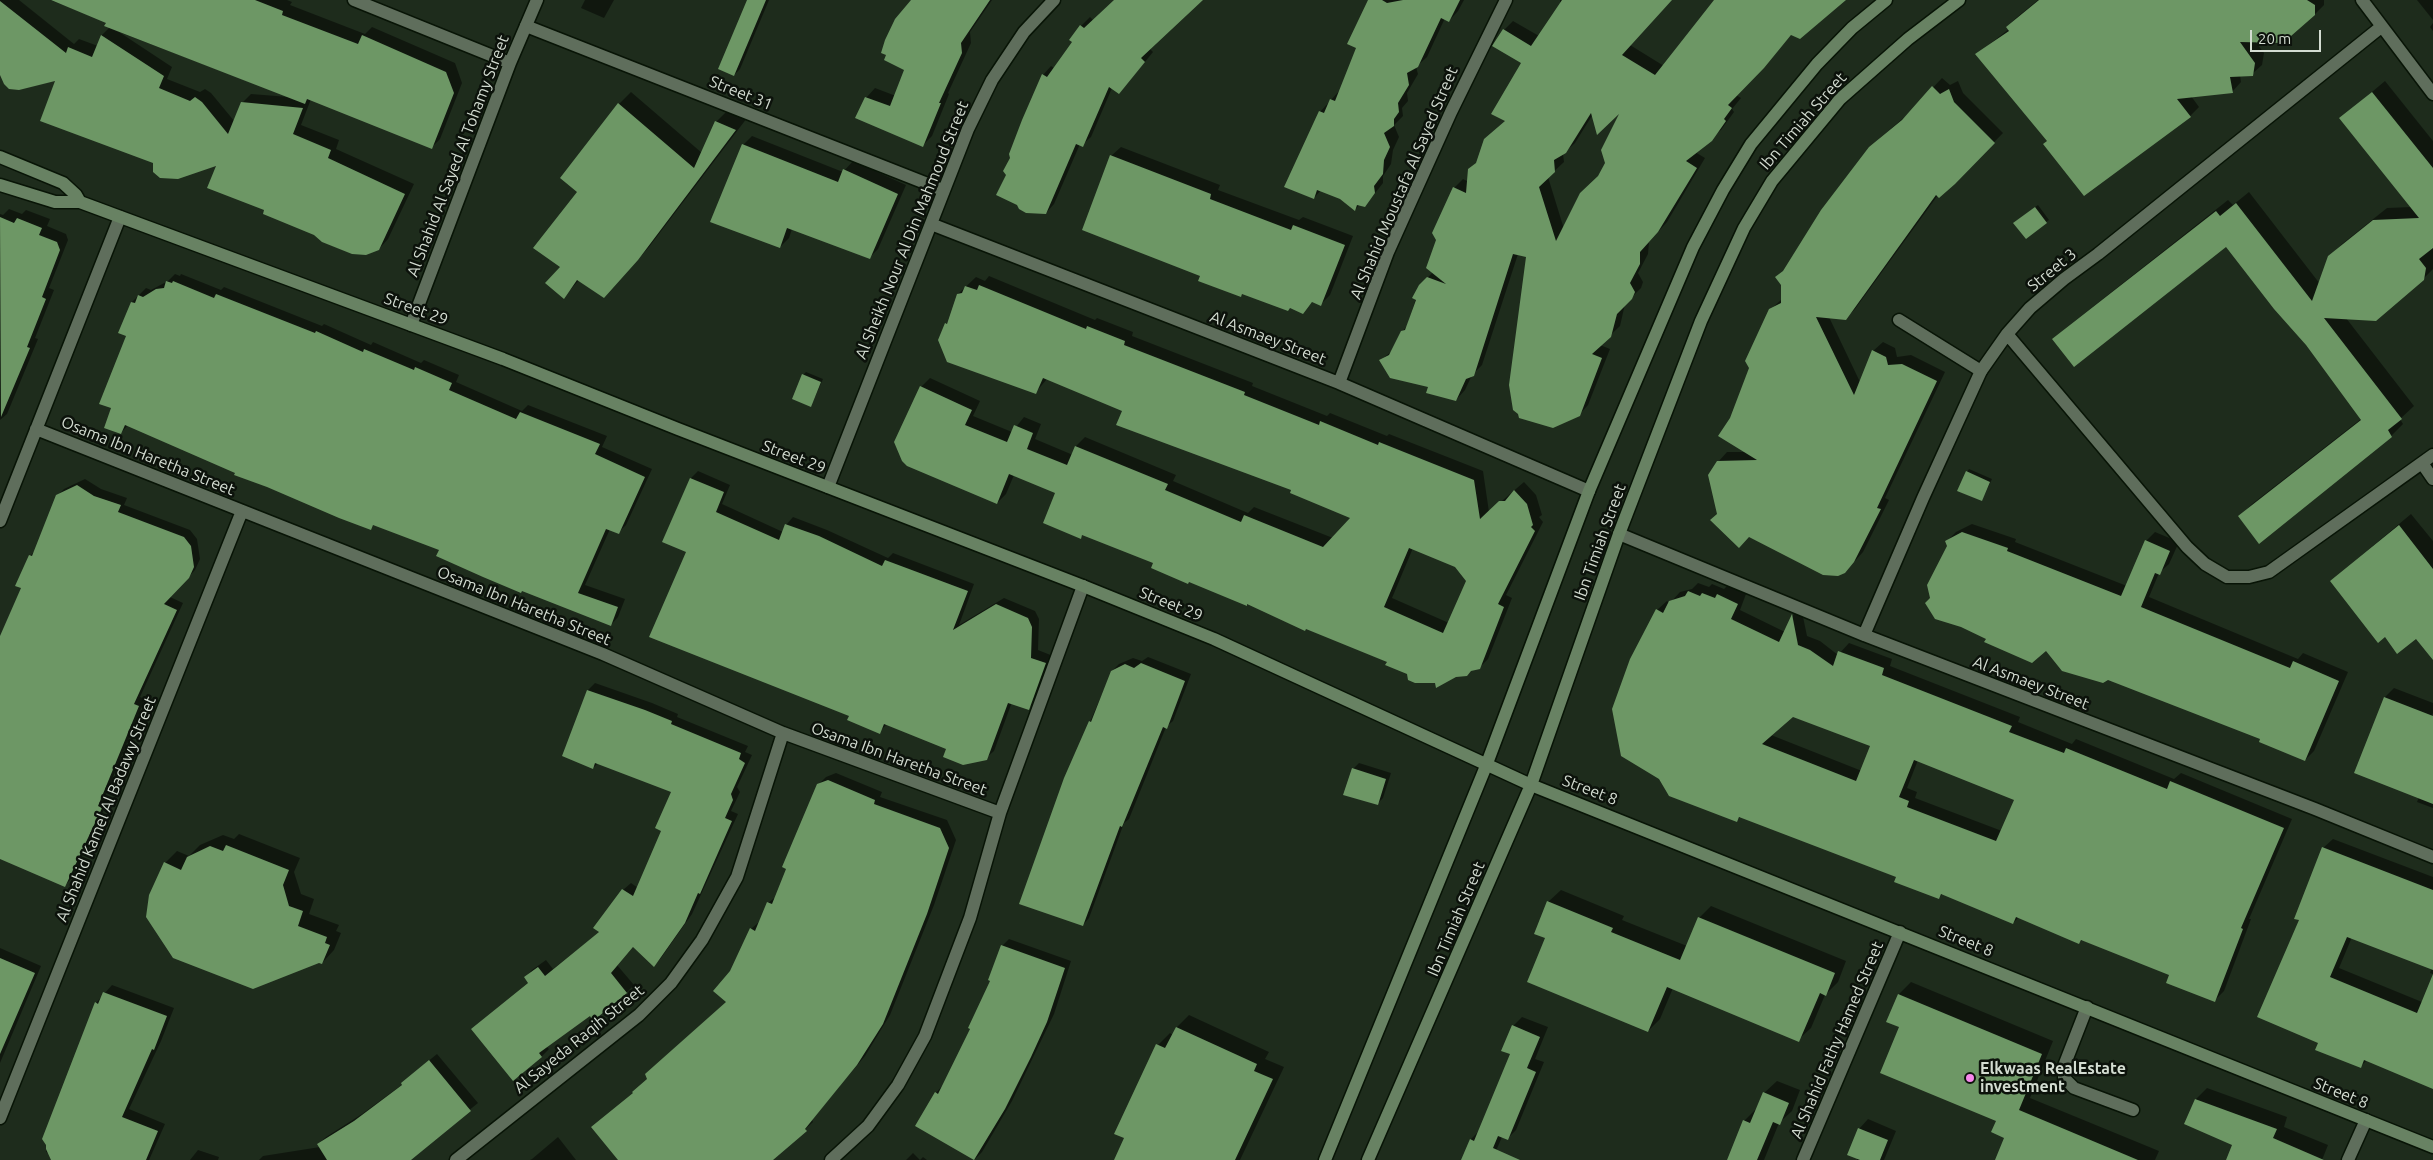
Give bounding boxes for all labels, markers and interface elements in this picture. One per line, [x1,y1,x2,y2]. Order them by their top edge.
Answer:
scale bar [2253,20,2324,52]
text: 20 m [2258,30,2291,47]
street label: Al Shahid Al Sayed Al Tohamy Street [403,32,513,280]
street label: Al Shahid Moustafa Al Sayed Street [1346,64,1462,302]
street label: Ibn Timiah Street [1755,68,1851,174]
street label: Street 31 [707,72,775,114]
street label: Al Sheikh Nour Al Din Mahmoud Street [851,98,973,362]
street label: Street 3 [2024,244,2080,296]
street label: Street 29 [382,289,450,329]
street label: Al Asmaey Street [1207,307,1329,369]
street label: Osama Ibn Haretha Street [58,412,238,500]
street label: Street 29 [760,436,828,478]
street label: Ibn Timiah Street [1570,481,1630,603]
street label: Osama Ibn Haretha Street [434,562,614,650]
street label: Street 29 [1137,583,1205,625]
street label: Al Asmaey Street [1970,652,2092,714]
street label: Al Shahid Kamel Al Badawy Street [52,693,160,925]
street label: Osama Ibn Haretha Street [808,718,990,800]
street label: Street 8 [1560,771,1620,809]
street label: Ibn Timiah Street [1423,859,1489,979]
street label: Street 8 [1936,921,1996,961]
street label: Al Shahid Fathy Hamed Street [1787,938,1887,1142]
street label: Al Sayeda Raqih Street [510,981,648,1097]
place label: Elkwaas RealEstate investment [1980,1059,2126,1097]
marker: Elkwaas RealEstate investment [1964,1072,1976,1084]
street label: Street 8 [2311,1073,2371,1113]

